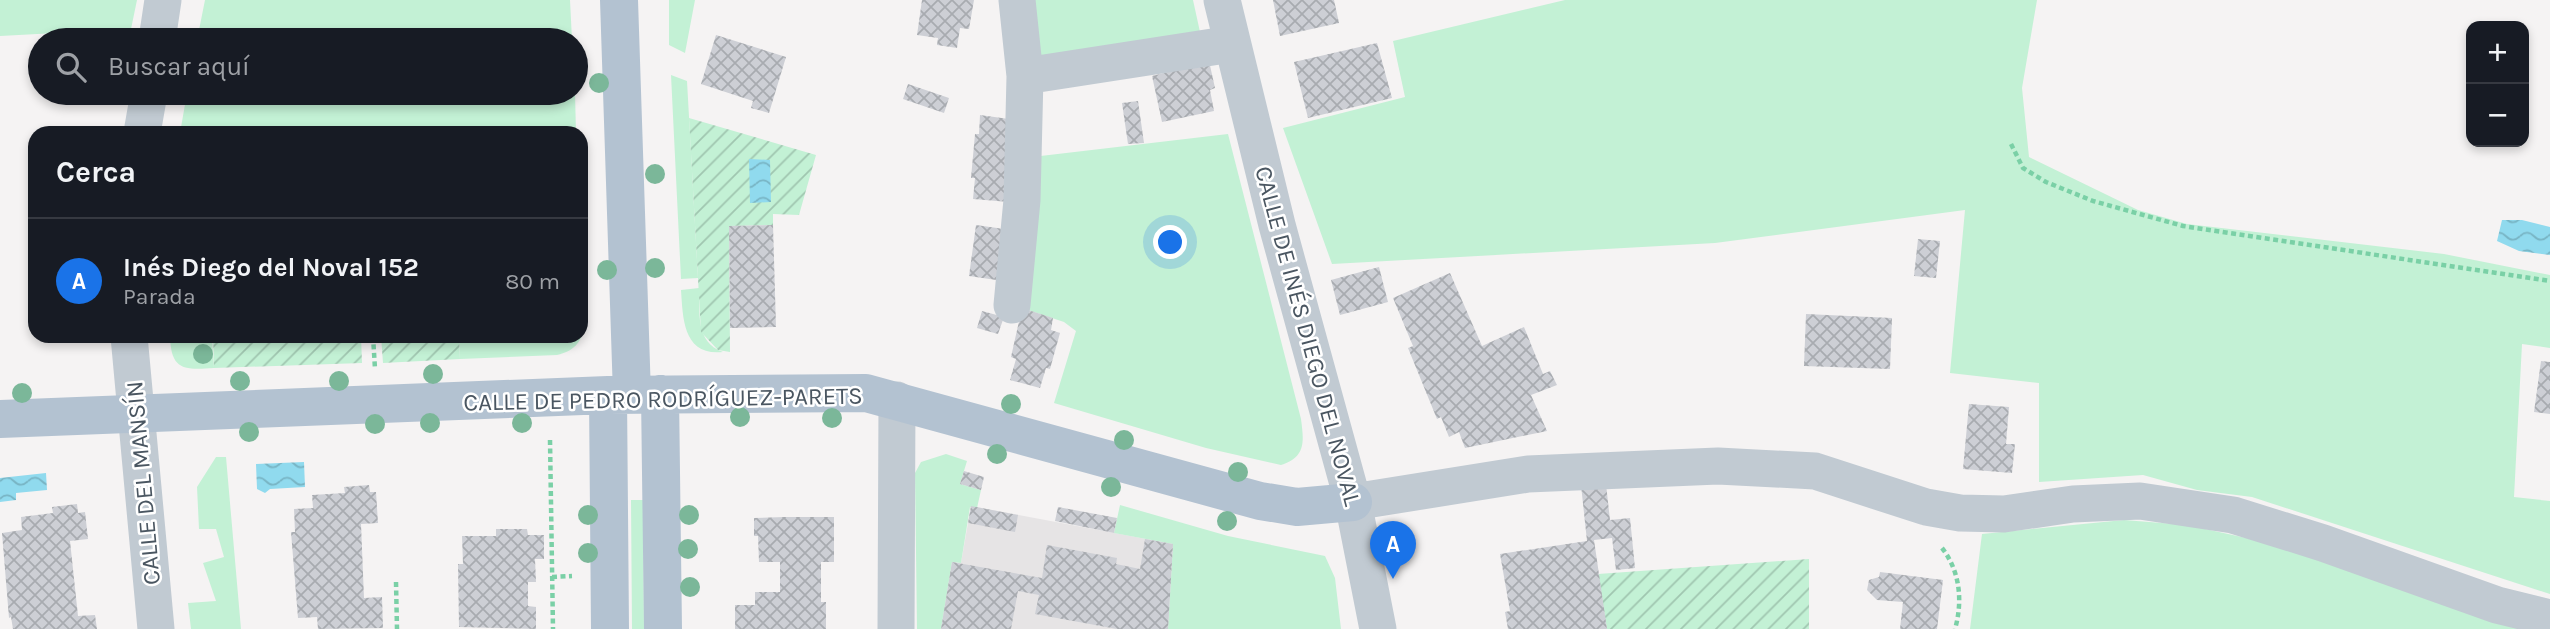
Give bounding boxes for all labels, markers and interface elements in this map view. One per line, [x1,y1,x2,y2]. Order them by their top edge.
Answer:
map controls [2466,21,2529,147]
button: + [2466,21,2529,84]
search box [28,28,588,105]
icon: search [52,48,90,86]
text: Buscar aquí [108,51,250,82]
button: − [2466,84,2529,147]
text: Cerca [56,154,136,190]
street label: CALLE DE INÉS DIEGO DEL NOVAL [1249,163,1368,510]
your location [1153,225,1187,259]
text: Inés Diego del Noval 152 [123,252,419,283]
text: A [72,268,86,295]
text: 80 m [505,268,560,295]
text: Parada [123,283,196,310]
street label: CALLE DEL MANSÍN [119,380,166,586]
street label: CALLE DE PEDRO RODRÍGUEZ-PARETS [463,381,863,416]
pin: A [1370,521,1416,579]

